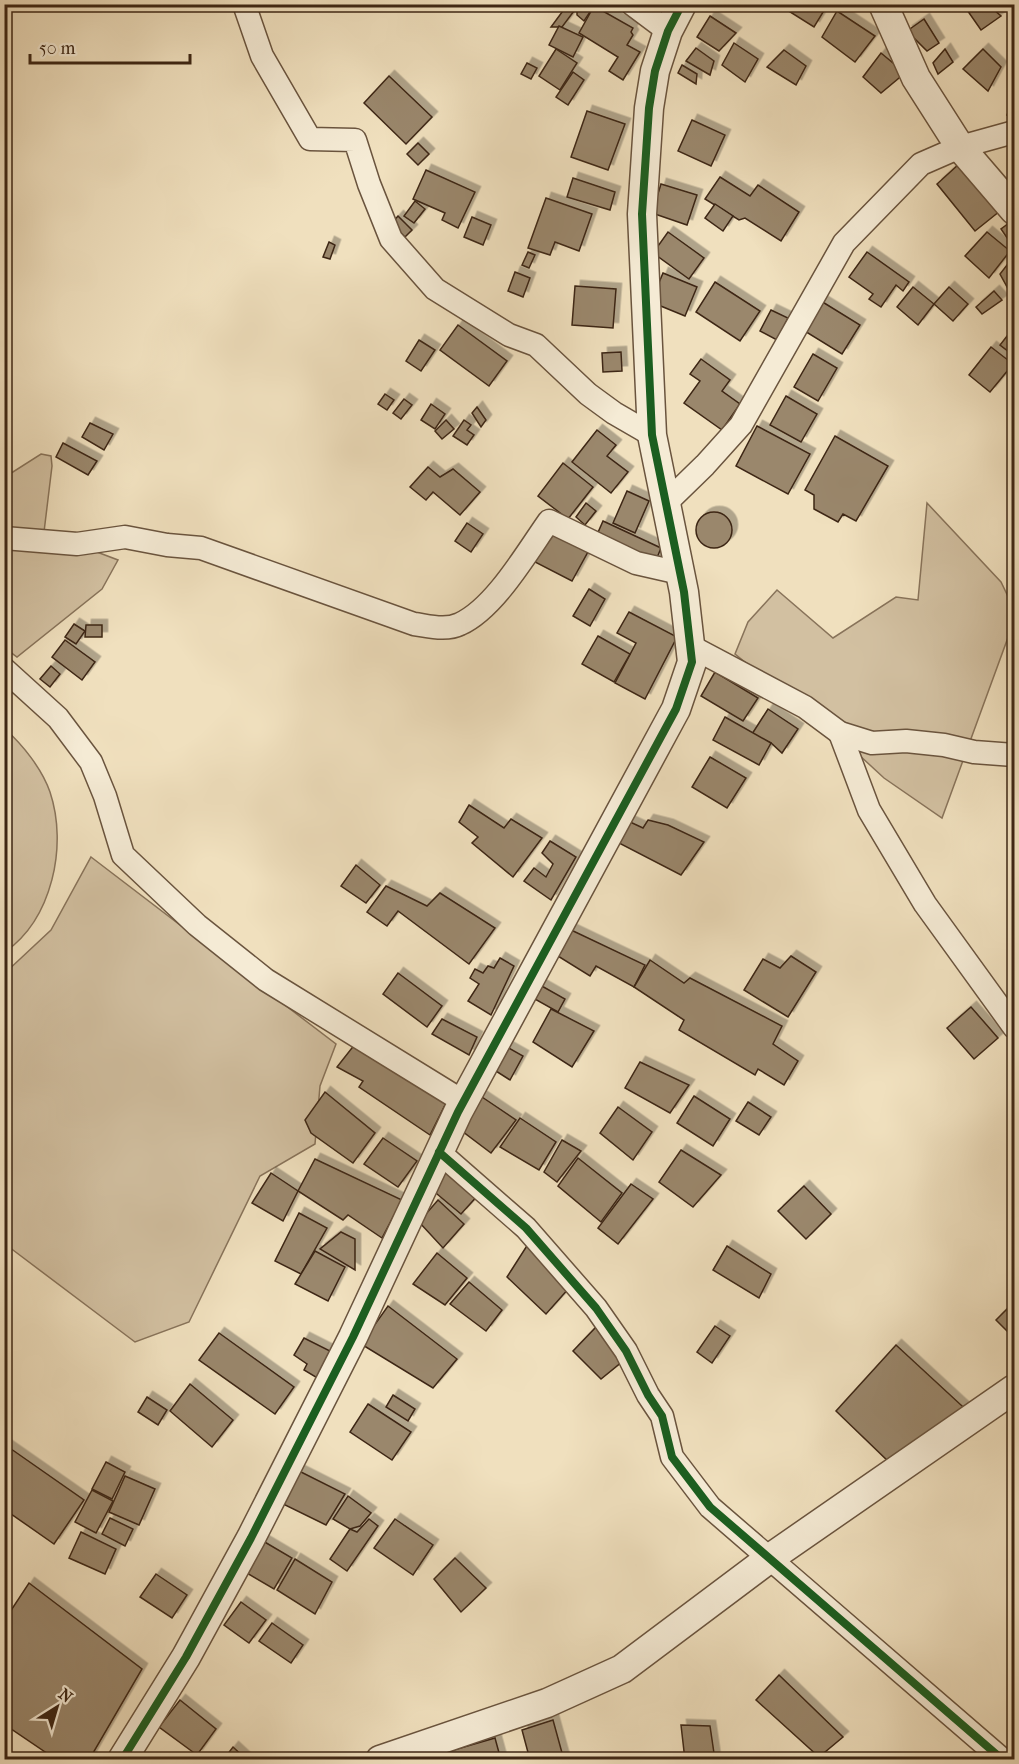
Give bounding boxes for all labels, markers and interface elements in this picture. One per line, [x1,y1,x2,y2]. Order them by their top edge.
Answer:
scale bar [30,27,190,65]
text: 50 m [39,38,76,59]
north arrow [27,1677,87,1737]
text: N [55,1684,77,1707]

